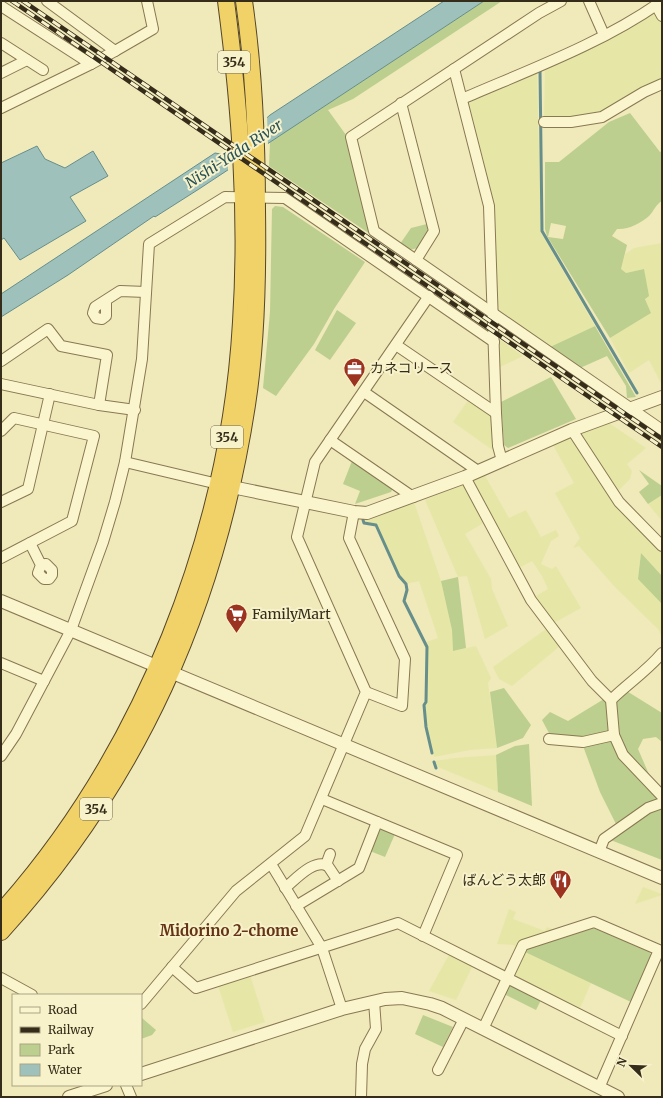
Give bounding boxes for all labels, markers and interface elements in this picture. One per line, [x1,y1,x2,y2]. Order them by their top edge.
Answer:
road number: 354 [218,51,250,73]
water label: Nishi-Yada River [182,115,287,192]
office icon: カネコリース [342,355,368,388]
place label: カネコリース [370,359,453,377]
road number: 354 [211,426,243,448]
supermarket icon: FamilyMart [224,601,250,634]
place label: FamilyMart [252,605,331,623]
road number: 354 [80,798,112,820]
restaurant icon: ばんどう太郎 [548,867,574,900]
place label: ばんどう太郎 [462,871,546,889]
district label: Midorino 2-chome [160,921,298,940]
legend [12,994,142,1086]
text: Road [48,1002,77,1017]
text: Railway [48,1022,94,1037]
text: Park [48,1042,75,1057]
north arrow [611,1046,651,1086]
text: N [614,1055,630,1069]
text: Water [47,1062,83,1077]

